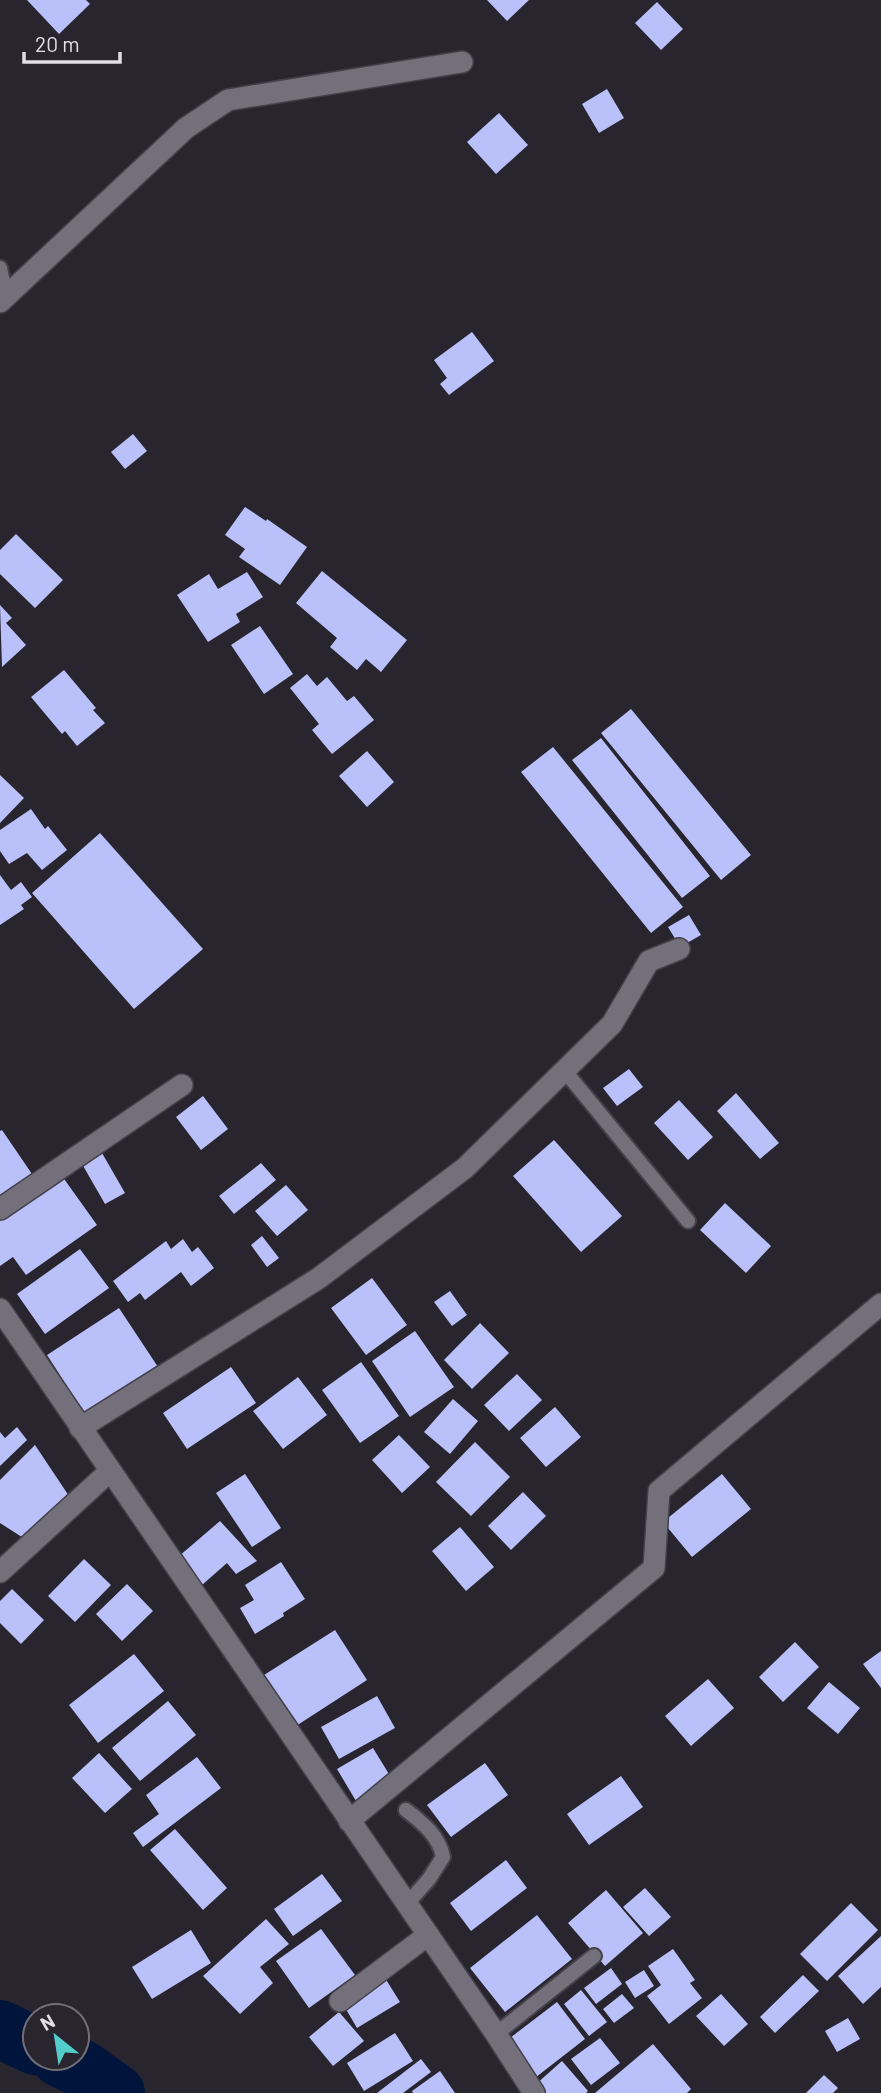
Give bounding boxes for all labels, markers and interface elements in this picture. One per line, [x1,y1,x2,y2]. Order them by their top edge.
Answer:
scale bar [24,21,121,65]
text: 20 m [35,31,80,56]
north arrow [21,2002,91,2072]
text: N [36,2009,58,2035]

